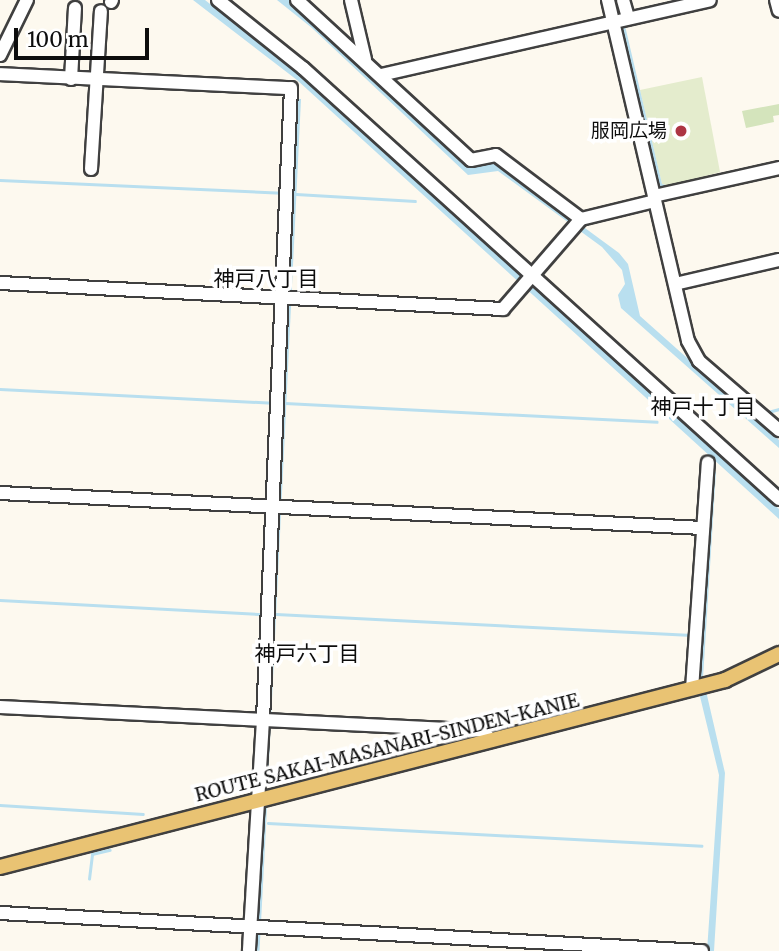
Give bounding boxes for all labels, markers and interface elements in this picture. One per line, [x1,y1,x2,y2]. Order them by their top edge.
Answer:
scale bar [18,14,152,58]
text: 100 m [27,26,89,53]
place label: 服岡広場 [591,120,667,142]
marker: 服岡広場 [673,123,689,139]
district label: 神戸八丁目 [214,266,318,292]
district label: 神戸十丁目 [651,394,755,420]
district label: 神戸六丁目 [255,641,359,667]
street label: ROUTE SAKAI-MASANARI-SINDEN-KANIE [193,689,581,807]

